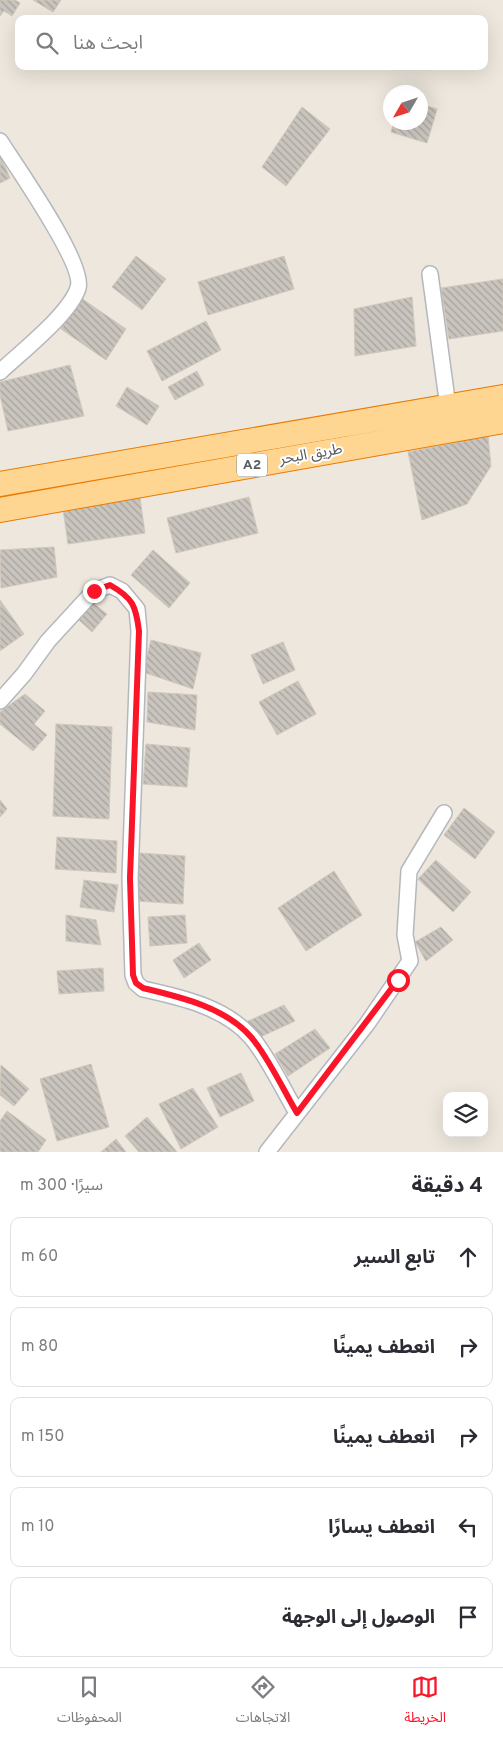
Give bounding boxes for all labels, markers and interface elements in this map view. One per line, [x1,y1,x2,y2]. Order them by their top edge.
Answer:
search box [15,15,488,70]
icon: search [33,29,61,57]
text: ابحث هنا [73,32,143,56]
north arrow [383,85,428,130]
street label: طريق البحر [277,440,344,470]
road number: A2 [237,454,267,476]
route end [83,580,106,603]
route start [387,969,410,992]
map controls [443,1092,488,1137]
button: layers [443,1092,488,1137]
text: 4 دقيقة [411,1173,483,1200]
text: سيرًا · 300 m [20,1176,103,1196]
icon: ahead [454,1243,482,1271]
text: تابع السير [354,1246,435,1270]
text: 60 m [21,1247,58,1267]
icon: right [454,1333,482,1361]
text: انعطف يمينًا [333,1336,435,1360]
text: 80 m [21,1337,58,1357]
icon: right [454,1423,482,1451]
text: انعطف يمينًا [333,1426,435,1450]
text: 150 m [21,1427,64,1447]
icon: left [454,1513,482,1541]
text: انعطف يسارًا [328,1516,435,1540]
text: 10 m [21,1517,55,1537]
icon: arrive [454,1603,482,1631]
text: الوصول إلى الوجهة [282,1606,435,1630]
tab: المحفوظات [57,1673,122,1732]
tab: الاتجاهات [236,1673,290,1732]
tab: الخريطة [404,1673,446,1732]

